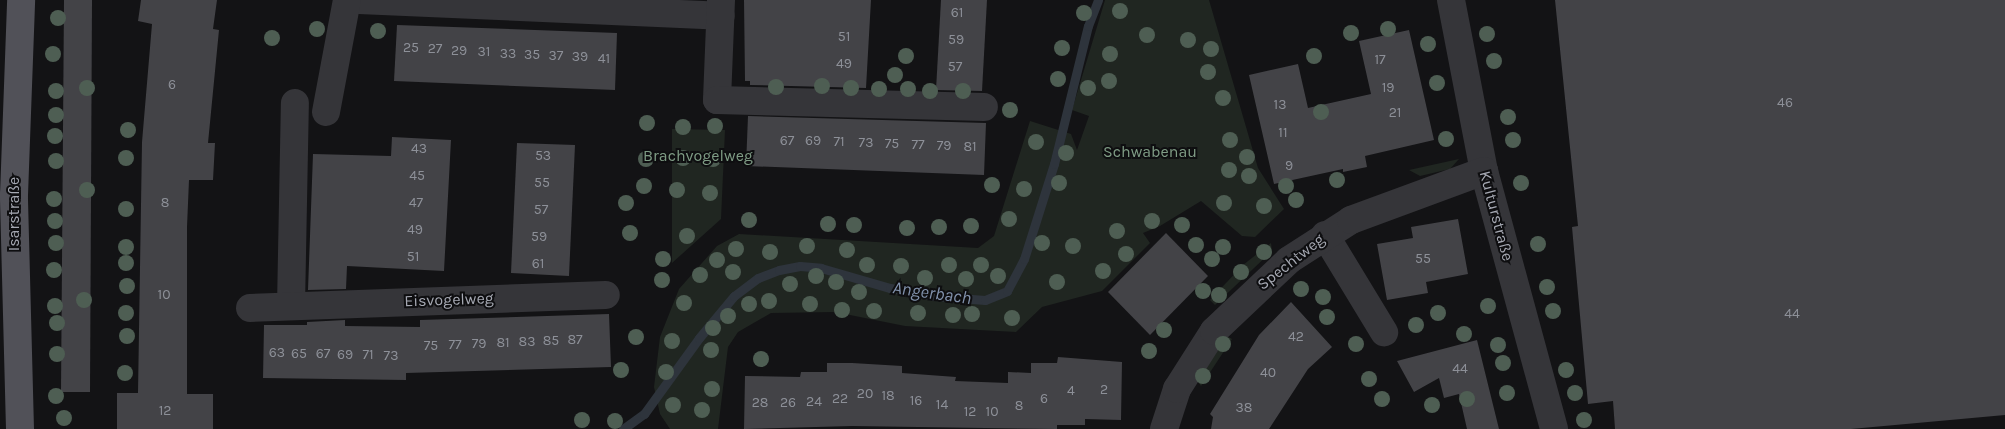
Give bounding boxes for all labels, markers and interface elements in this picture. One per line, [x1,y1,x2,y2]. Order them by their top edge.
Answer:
house number: 61 [951,5,963,21]
house number: 51 [838,29,850,45]
house number: 59 [948,32,964,48]
house number: 25 [403,40,419,56]
house number: 27 [428,41,442,57]
house number: 29 [451,43,467,59]
house number: 31 [478,44,490,60]
house number: 33 [500,46,516,62]
house number: 35 [524,47,540,63]
house number: 37 [549,48,563,64]
house number: 39 [572,49,588,65]
house number: 41 [598,51,610,67]
house number: 17 [1374,52,1386,68]
house number: 49 [836,56,852,72]
house number: 57 [948,59,962,75]
house number: 6 [168,77,176,93]
house number: 19 [1382,80,1394,96]
house number: 46 [1777,95,1793,111]
house number: 13 [1274,97,1286,113]
house number: 21 [1389,105,1401,121]
house number: 11 [1278,125,1288,141]
house number: 67 [780,133,794,149]
house number: 69 [805,133,821,149]
house number: 71 [833,134,845,150]
house number: 73 [859,135,873,151]
house number: 75 [885,136,899,152]
house number: 77 [911,137,925,153]
house number: 79 [937,138,951,154]
house number: 81 [963,139,977,155]
house number: 43 [411,141,427,157]
park label: Schwabenau [1103,142,1197,162]
park label: Brachvogelweg [643,146,753,166]
house number: 53 [535,148,551,164]
house number: 9 [1285,158,1293,174]
house number: 45 [409,168,425,184]
street label: Kulturstraße [1475,169,1517,263]
house number: 55 [534,175,550,191]
street label: Isarstraße [4,177,24,251]
house number: 8 [161,195,169,211]
house number: 47 [409,195,423,211]
house number: 57 [534,202,548,218]
house number: 49 [407,222,423,238]
house number: 59 [531,229,547,245]
street label: Spechtweg [1254,230,1328,294]
house number: 51 [407,249,419,265]
house number: 55 [1415,251,1431,267]
house number: 61 [532,256,544,272]
water label: Angerbach [891,277,973,309]
house number: 10 [158,287,170,303]
street label: Eisvogelweg [404,289,494,311]
house number: 44 [1784,306,1800,322]
house number: 42 [1288,329,1304,345]
house number: 87 [567,332,583,348]
house number: 85 [543,333,559,349]
house number: 83 [519,334,535,350]
house number: 81 [496,335,510,351]
house number: 79 [472,336,486,352]
house number: 77 [448,337,462,353]
house number: 75 [424,338,438,354]
house number: 63 [269,345,285,361]
house number: 65 [291,346,307,362]
house number: 67 [316,346,330,362]
house number: 69 [337,347,353,363]
house number: 71 [362,347,374,363]
house number: 73 [384,348,398,364]
house number: 44 [1452,361,1468,377]
house number: 40 [1260,365,1276,381]
house number: 2 [1100,382,1108,398]
house number: 4 [1067,383,1075,399]
house number: 20 [857,386,873,402]
house number: 18 [881,388,895,404]
house number: 22 [832,391,848,407]
house number: 6 [1040,391,1048,407]
house number: 16 [910,393,922,409]
house number: 24 [806,394,822,410]
house number: 28 [752,395,768,411]
house number: 26 [780,395,796,411]
house number: 14 [936,397,948,413]
house number: 8 [1015,398,1023,414]
house number: 38 [1236,400,1252,416]
house number: 12 [159,403,171,419]
house number: 12 [964,404,976,420]
house number: 10 [986,404,998,420]

